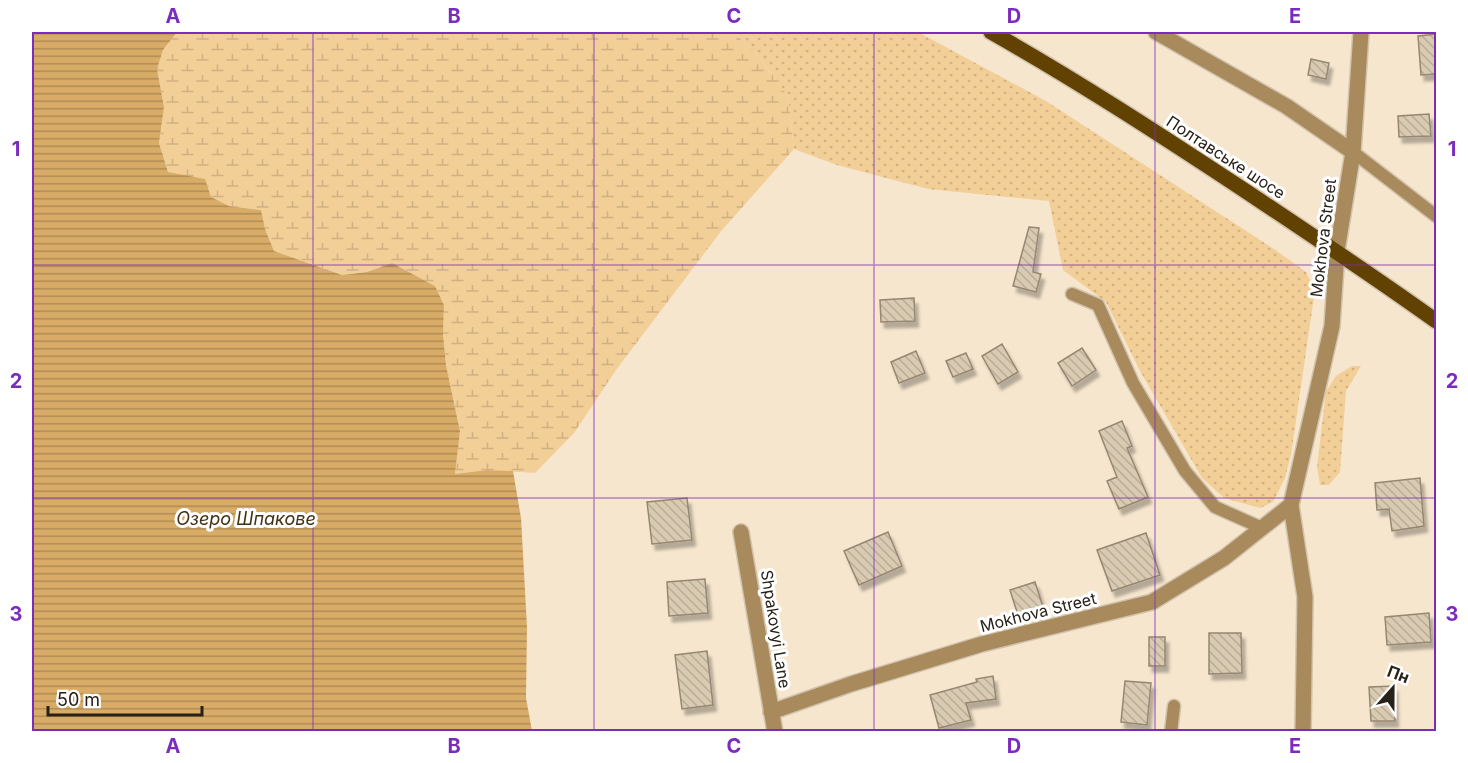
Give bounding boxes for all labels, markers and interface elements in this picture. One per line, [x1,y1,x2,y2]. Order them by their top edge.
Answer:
text: A [166,4,181,28]
text: B [447,4,461,28]
text: C [727,4,741,28]
text: D [1007,4,1021,28]
text: E [1289,4,1301,28]
street label: Полтавське шосе [1163,111,1289,203]
text: 1 [12,137,20,161]
text: 1 [1448,137,1456,161]
street label: Mokhova Street [1306,178,1340,298]
text: 2 [10,369,22,393]
text: 2 [1446,369,1458,393]
water label: Озеро Шпакове [176,508,316,529]
street label: Shpakovyi Lane [757,568,795,690]
street label: Mokhova Street [978,588,1098,636]
text: 3 [10,602,22,626]
text: 3 [1446,602,1458,626]
north arrow [1363,658,1423,718]
text: Пн [1385,661,1412,687]
scale bar [48,679,202,717]
text: 50 m [57,689,100,710]
text: A [166,734,181,758]
text: B [447,734,461,758]
text: C [727,734,741,758]
text: D [1007,734,1021,758]
text: E [1289,734,1301,758]

